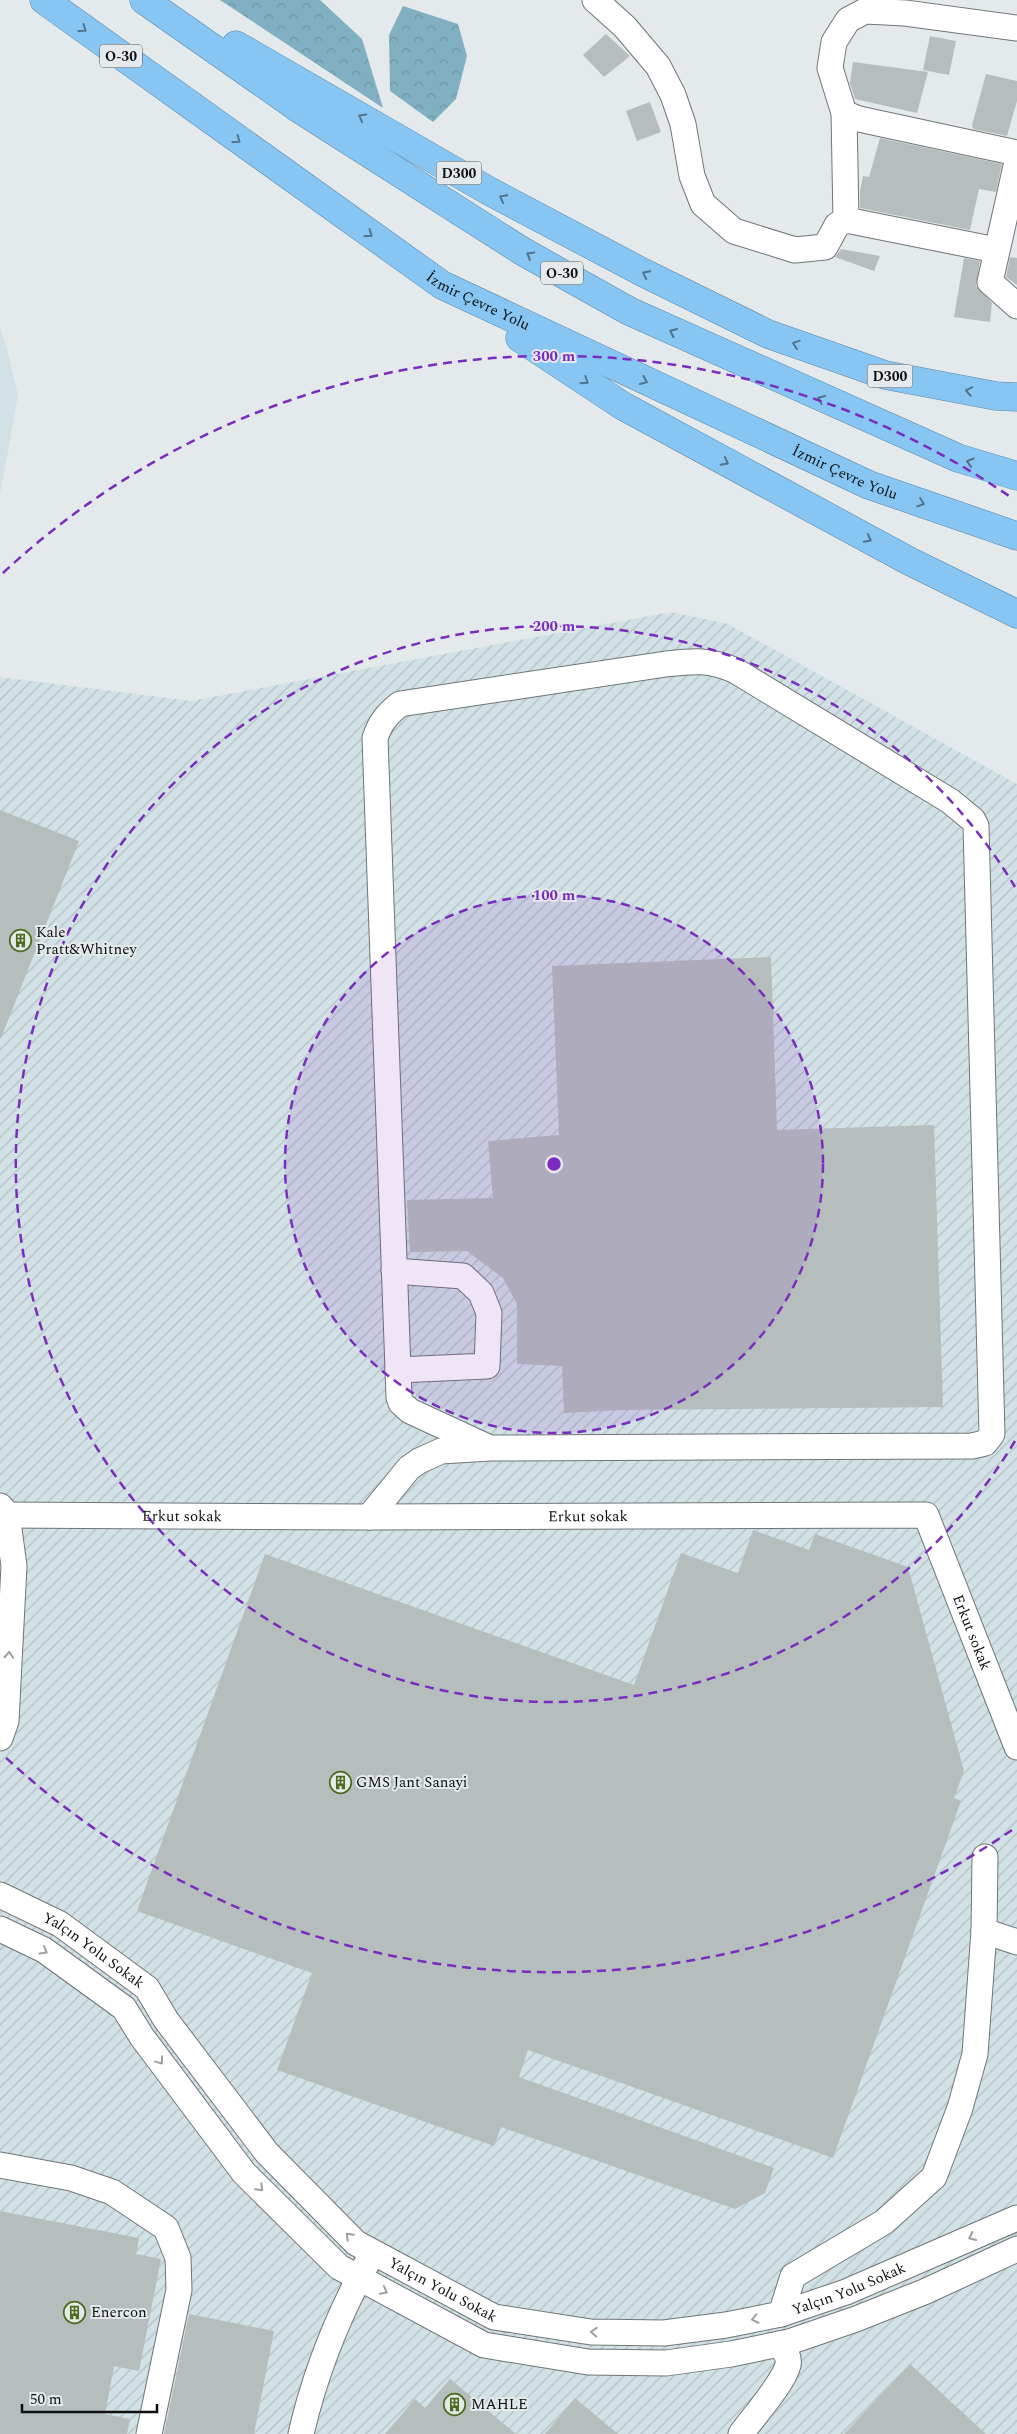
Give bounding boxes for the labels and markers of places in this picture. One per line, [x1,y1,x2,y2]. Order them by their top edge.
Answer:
place label: Kale Pratt&Whitney [36,921,137,961]
building icon: Kale Pratt&Whitney [8,929,32,953]
centre of rings [545,1155,563,1173]
building icon: GMS Jant Sanayi [328,1770,352,1794]
place label: GMS Jant Sanayi [356,1771,468,1794]
building icon: Enercon [63,2300,87,2324]
place label: Enercon [91,2301,147,2324]
building icon: MAHLE [443,2392,467,2416]
place label: MAHLE [471,2393,528,2416]

